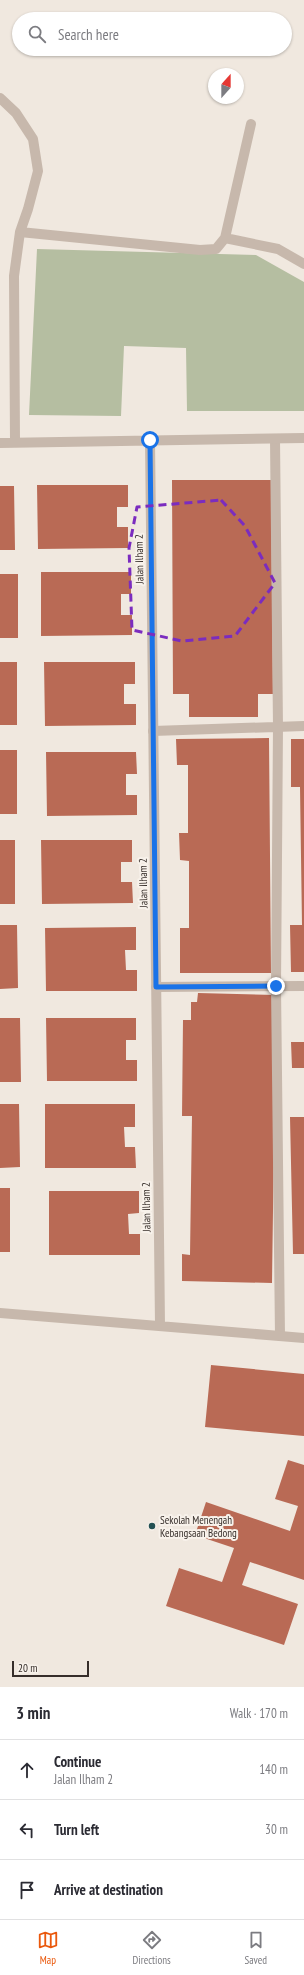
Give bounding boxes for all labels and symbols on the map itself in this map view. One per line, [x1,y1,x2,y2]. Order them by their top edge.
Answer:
north arrow [208,68,244,104]
route start [141,431,159,449]
street label: Jalan Ilham 2 [132,534,146,585]
street label: Jalan Ilham 2 [136,858,150,909]
route end [267,977,285,995]
street label: Jalan Ilham 2 [139,1182,153,1233]
place label: Sekolah Menengah Kebangsaan Bedong [160,1513,237,1540]
marker: Sekolah Menengah Kebangsaan Bedong [147,1521,157,1531]
scale bar [12,1659,89,1678]

